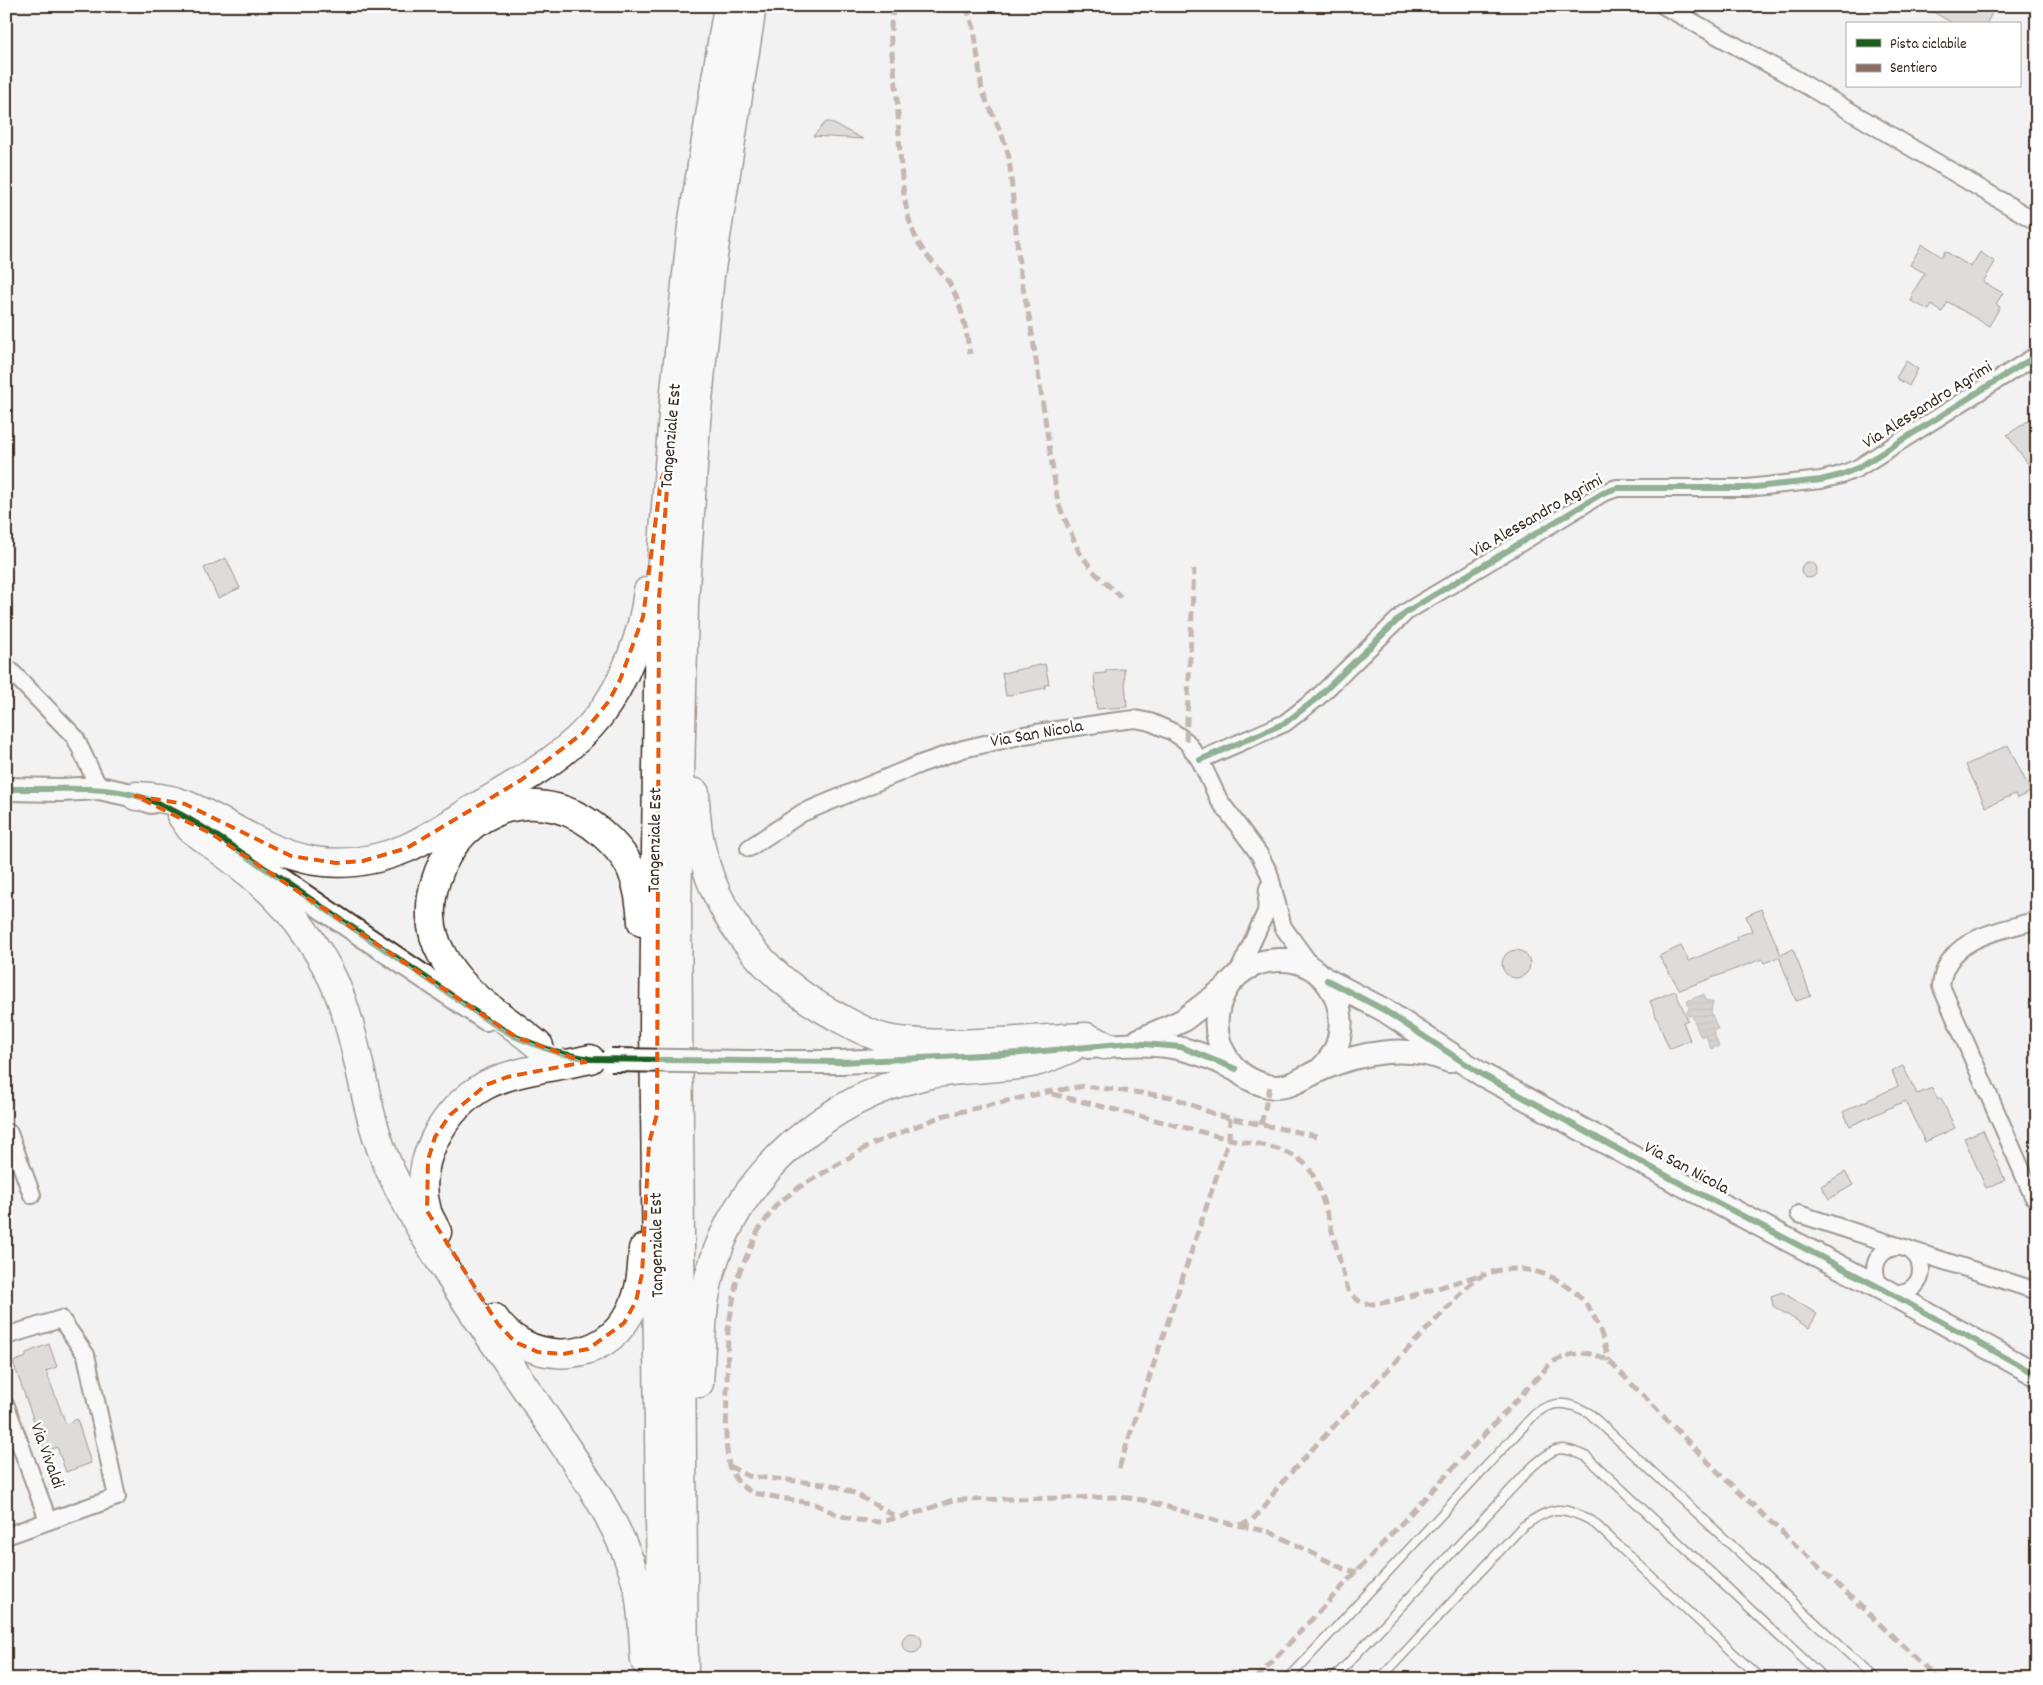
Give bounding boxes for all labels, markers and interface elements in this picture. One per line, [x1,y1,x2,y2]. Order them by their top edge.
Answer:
legend [1846,22,2020,88]
text: Pista ciclabile [1890,34,1967,56]
text: Sentiero [1890,58,1938,80]
street label: Via Alessandro Agrimi [1858,356,1998,456]
street label: Tangenziale Est [655,382,689,490]
street label: Via Alessandro Agrimi [1466,469,1608,565]
street label: Via San Nicola [989,714,1086,755]
street label: Tangenziale Est [643,787,669,893]
street label: Via San Nicola [1639,1136,1734,1202]
street label: Tangenziale Est [645,1192,671,1298]
street label: Via Vivaldi [23,1420,69,1492]

